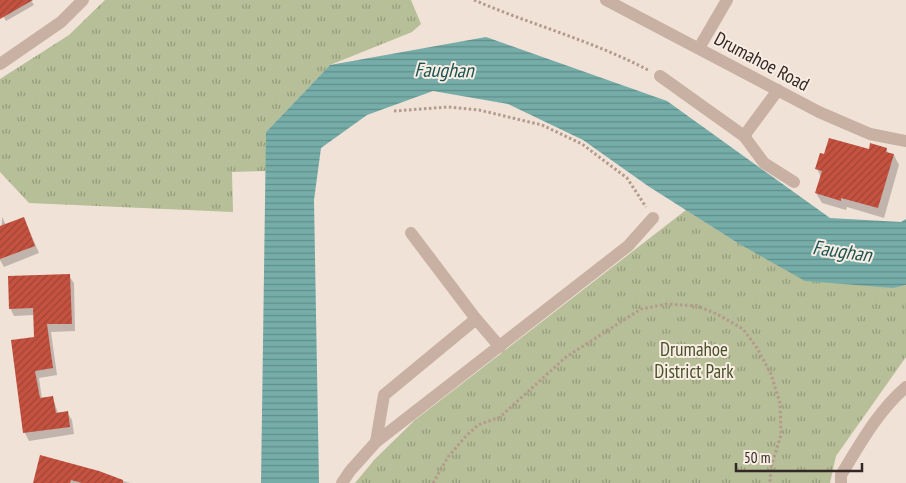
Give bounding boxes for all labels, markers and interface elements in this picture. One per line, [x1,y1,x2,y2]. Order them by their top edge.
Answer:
street label: Drumahoe Road [710,26,814,96]
water label: Faughan [414,56,475,84]
water label: Faughan [811,234,874,268]
park label: Drumahoe District Park [654,337,734,383]
scale bar [736,440,862,472]
text: 50 m [744,448,770,467]

